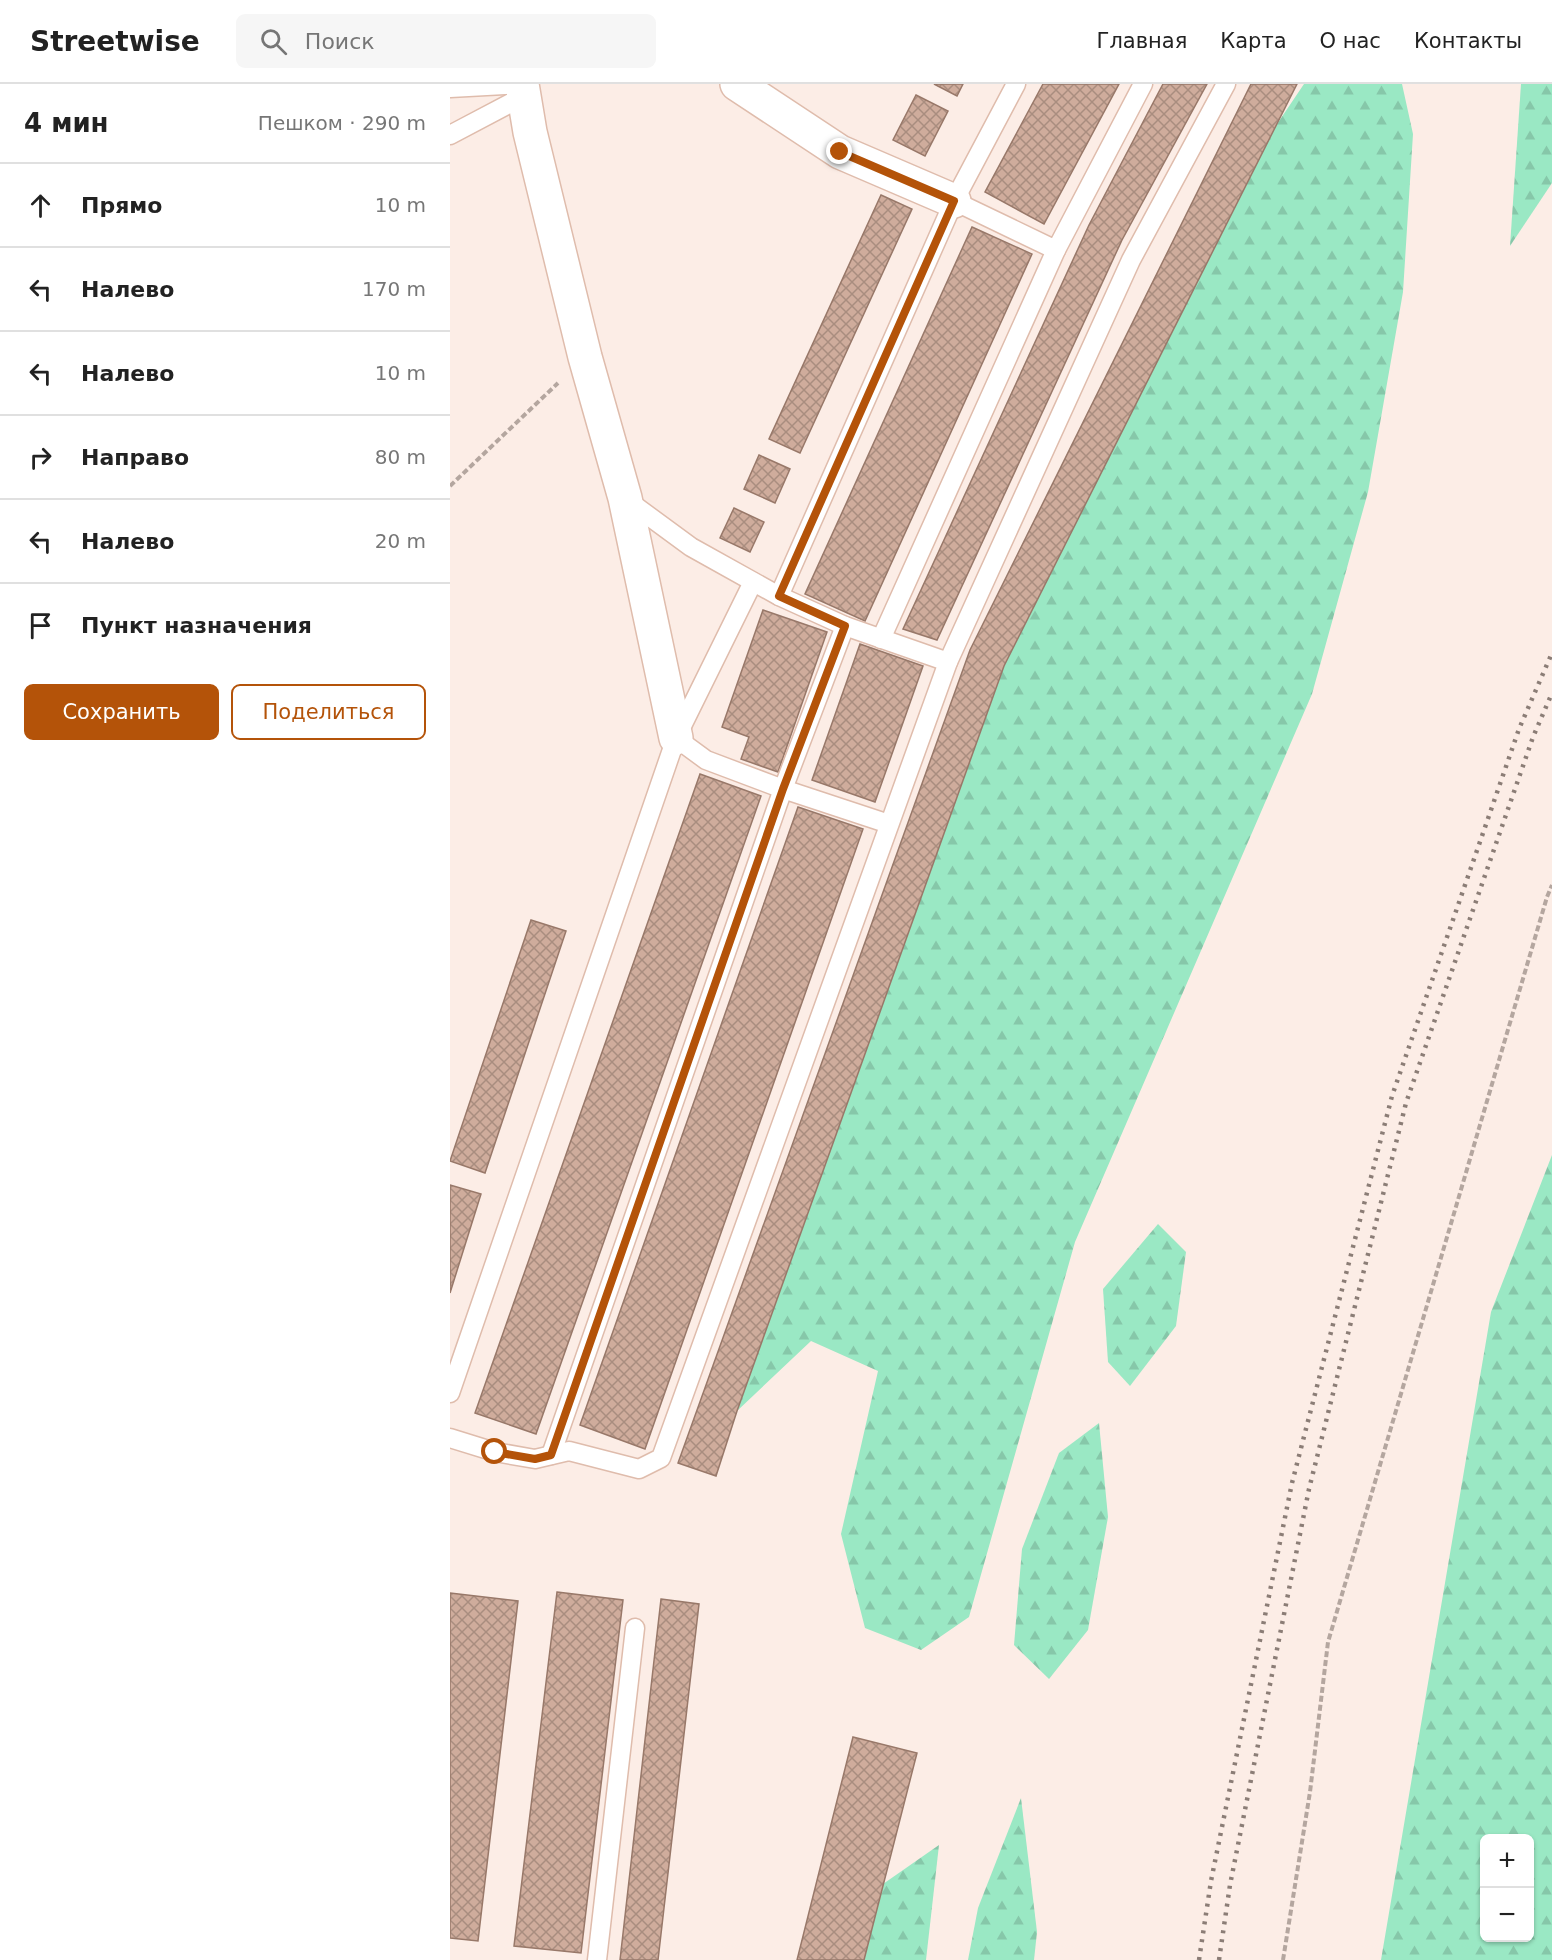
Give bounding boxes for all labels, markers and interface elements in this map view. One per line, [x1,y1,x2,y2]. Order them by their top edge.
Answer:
search box [236,14,656,68]
text: Streetwise [30,25,200,58]
icon: search [257,25,290,58]
text: Поиск [305,29,375,54]
text: Главная [1097,29,1187,53]
text: Карта [1220,29,1287,53]
text: О нас [1320,29,1381,53]
text: Контакты [1414,29,1522,53]
text: 4 мин [24,108,109,138]
text: Пешком · 290 m [258,111,426,135]
route end [826,138,852,164]
icon: ahead [24,189,57,222]
text: Прямо [81,193,162,218]
text: 10 m [375,193,426,217]
icon: left [24,273,57,306]
text: Налево [81,277,174,302]
text: 170 m [362,277,426,301]
icon: left [24,357,57,390]
text: Налево [81,361,174,386]
text: 10 m [375,361,426,385]
icon: right [24,441,57,474]
text: Направо [81,445,189,470]
text: 80 m [375,445,426,469]
icon: left [24,525,57,558]
text: Налево [81,529,174,554]
text: 20 m [375,529,426,553]
icon: arrive [24,609,57,642]
text: Пункт назначения [81,613,312,638]
button: Сохранить [24,684,219,740]
button: Поделиться [231,684,426,740]
route start [481,1438,507,1464]
map controls [1480,1834,1534,1942]
button: + [1480,1834,1534,1888]
button: − [1480,1888,1534,1942]

